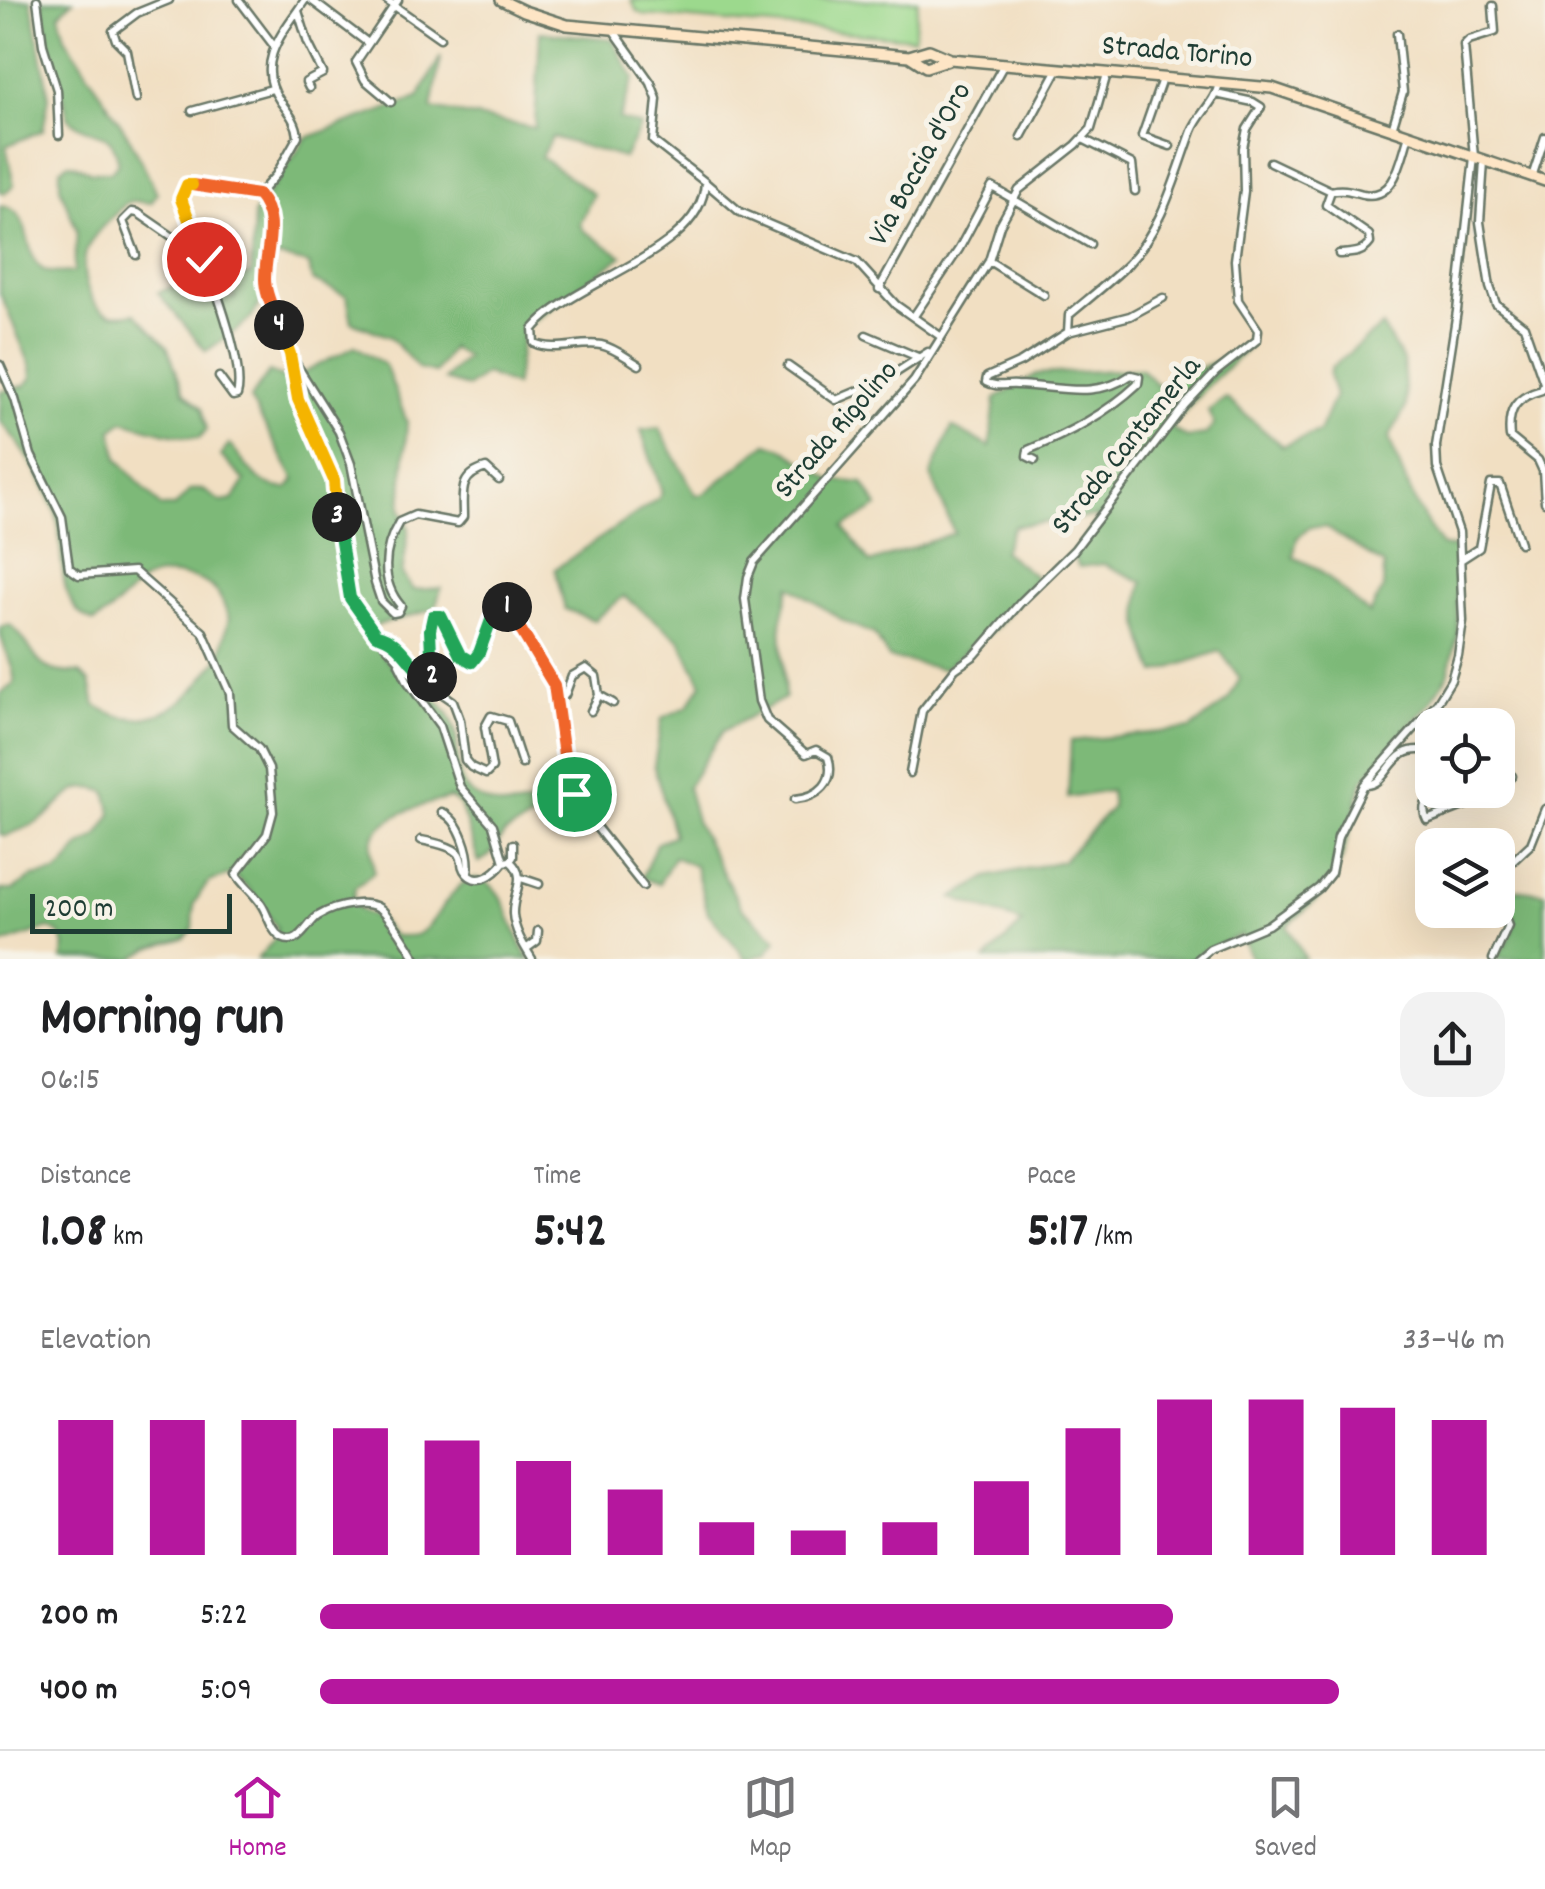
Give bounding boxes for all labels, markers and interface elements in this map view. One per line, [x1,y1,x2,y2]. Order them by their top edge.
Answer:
street label: Strada Torino [1100,26,1254,82]
street label: Via Boccia d'Oro [859,76,985,254]
pin [162,217,247,302]
icon: check [177,232,232,287]
pin: 4 [254,300,304,350]
text: 4 [273,305,285,345]
street label: Strada Cantamerla [1043,348,1214,545]
street label: Strada Rigolino [766,352,910,510]
pin: 3 [312,492,362,542]
text: 3 [331,497,343,537]
pin: 1 [482,582,532,632]
text: 1 [504,587,510,627]
pin: 2 [407,652,457,702]
text: 2 [426,657,438,697]
map controls [1415,708,1515,928]
button: locate [1415,708,1515,808]
pin [532,752,617,837]
icon: arrive [547,767,602,822]
button: layers [1415,828,1515,928]
scale bar [30,889,232,934]
text: 200 m [45,891,113,931]
text: Morning run [40,982,284,1061]
button: share [1400,992,1505,1097]
text: 06:15 [40,1059,100,1105]
text: Distance [40,1158,131,1198]
text: Time [533,1158,581,1198]
text: Pace [1027,1158,1076,1198]
text: 1.08 [40,1198,107,1270]
text: 5:42 [533,1198,607,1270]
text: 5:17 [1027,1198,1088,1270]
text: km [107,1219,144,1259]
text: /km [1088,1219,1133,1259]
text: Elevation [40,1319,151,1365]
text: 33–46 m [1402,1319,1505,1365]
text: 200 m [40,1594,118,1640]
text: 5:22 [200,1594,248,1640]
text: 400 m [40,1669,117,1715]
text: 5:09 [200,1669,252,1715]
tab: Home [228,1770,287,1870]
tab: Map [743,1770,798,1870]
tab: Saved [1254,1770,1317,1870]

